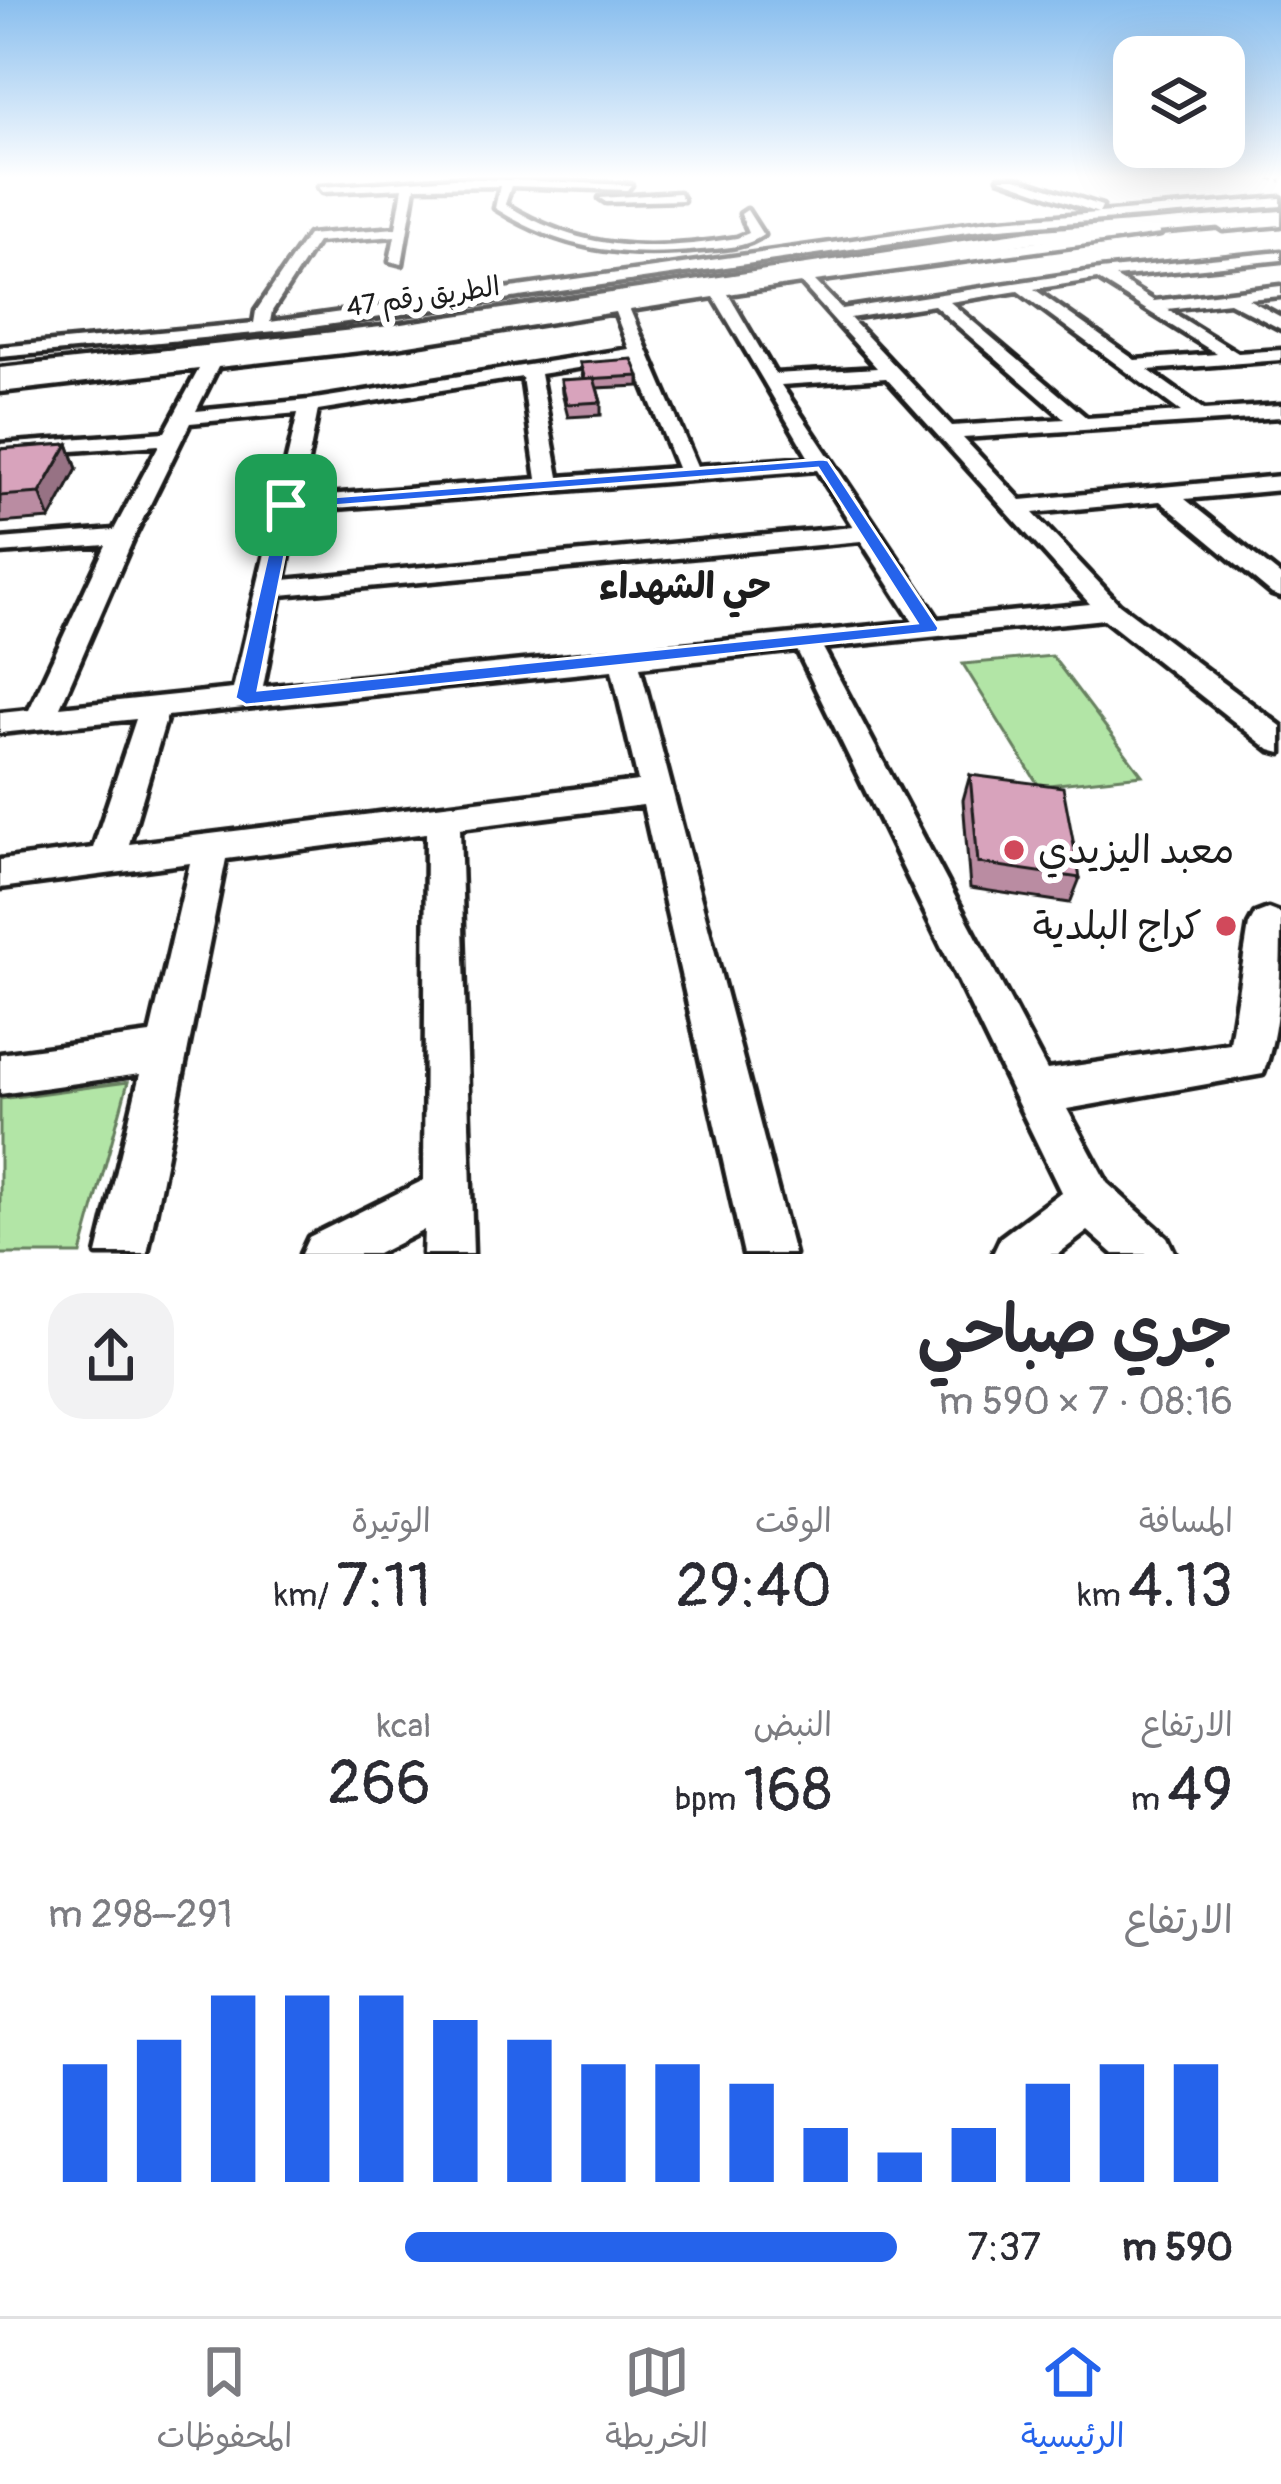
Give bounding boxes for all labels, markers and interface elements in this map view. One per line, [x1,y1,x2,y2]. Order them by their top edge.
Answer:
map controls [1113,36,1245,168]
button: layers [1113,36,1245,168]
street label: الطريق رقم 47 [344,270,502,327]
pin [235,454,337,556]
icon: arrive [253,472,319,538]
district label: حي الشهداء [599,564,771,618]
place label: معبد اليزيدي [1038,826,1234,878]
marker: معبد اليزيدي [1001,837,1027,863]
place label: كراج البلدية [1033,902,1202,952]
marker: كراج البلدية [1213,913,1239,939]
text: جري صباحي [917,1290,1233,1373]
button: share [48,1293,174,1419]
text: 08:16 · 7 × 590 m [939,1377,1233,1426]
text: الوتيرة [351,1501,431,1542]
text: الوقت [755,1501,832,1542]
text: المسافة [1139,1501,1233,1542]
text: 7:11 [336,1550,431,1625]
text: 29:40 [676,1550,832,1625]
text: 4.13 [1128,1550,1233,1625]
text: /km [274,1575,336,1616]
text: km [1078,1575,1128,1616]
text: النبض [753,1705,832,1746]
text: الارتفاع [1140,1705,1233,1746]
text: kcal [377,1706,431,1747]
text: 266 [328,1747,431,1822]
text: 168 [743,1754,832,1829]
text: 49 [1167,1754,1233,1829]
text: bpm [675,1779,743,1820]
text: m [1131,1779,1167,1820]
text: 291–298 m [48,1890,233,1939]
text: الارتفاع [1124,1896,1233,1945]
text: 7:37 [968,2223,1041,2272]
text: 590 m [1122,2223,1233,2272]
tab: المحفوظات [156,2339,292,2465]
tab: الخريطة [605,2339,708,2465]
tab: الرئيسية [1021,2339,1125,2465]

